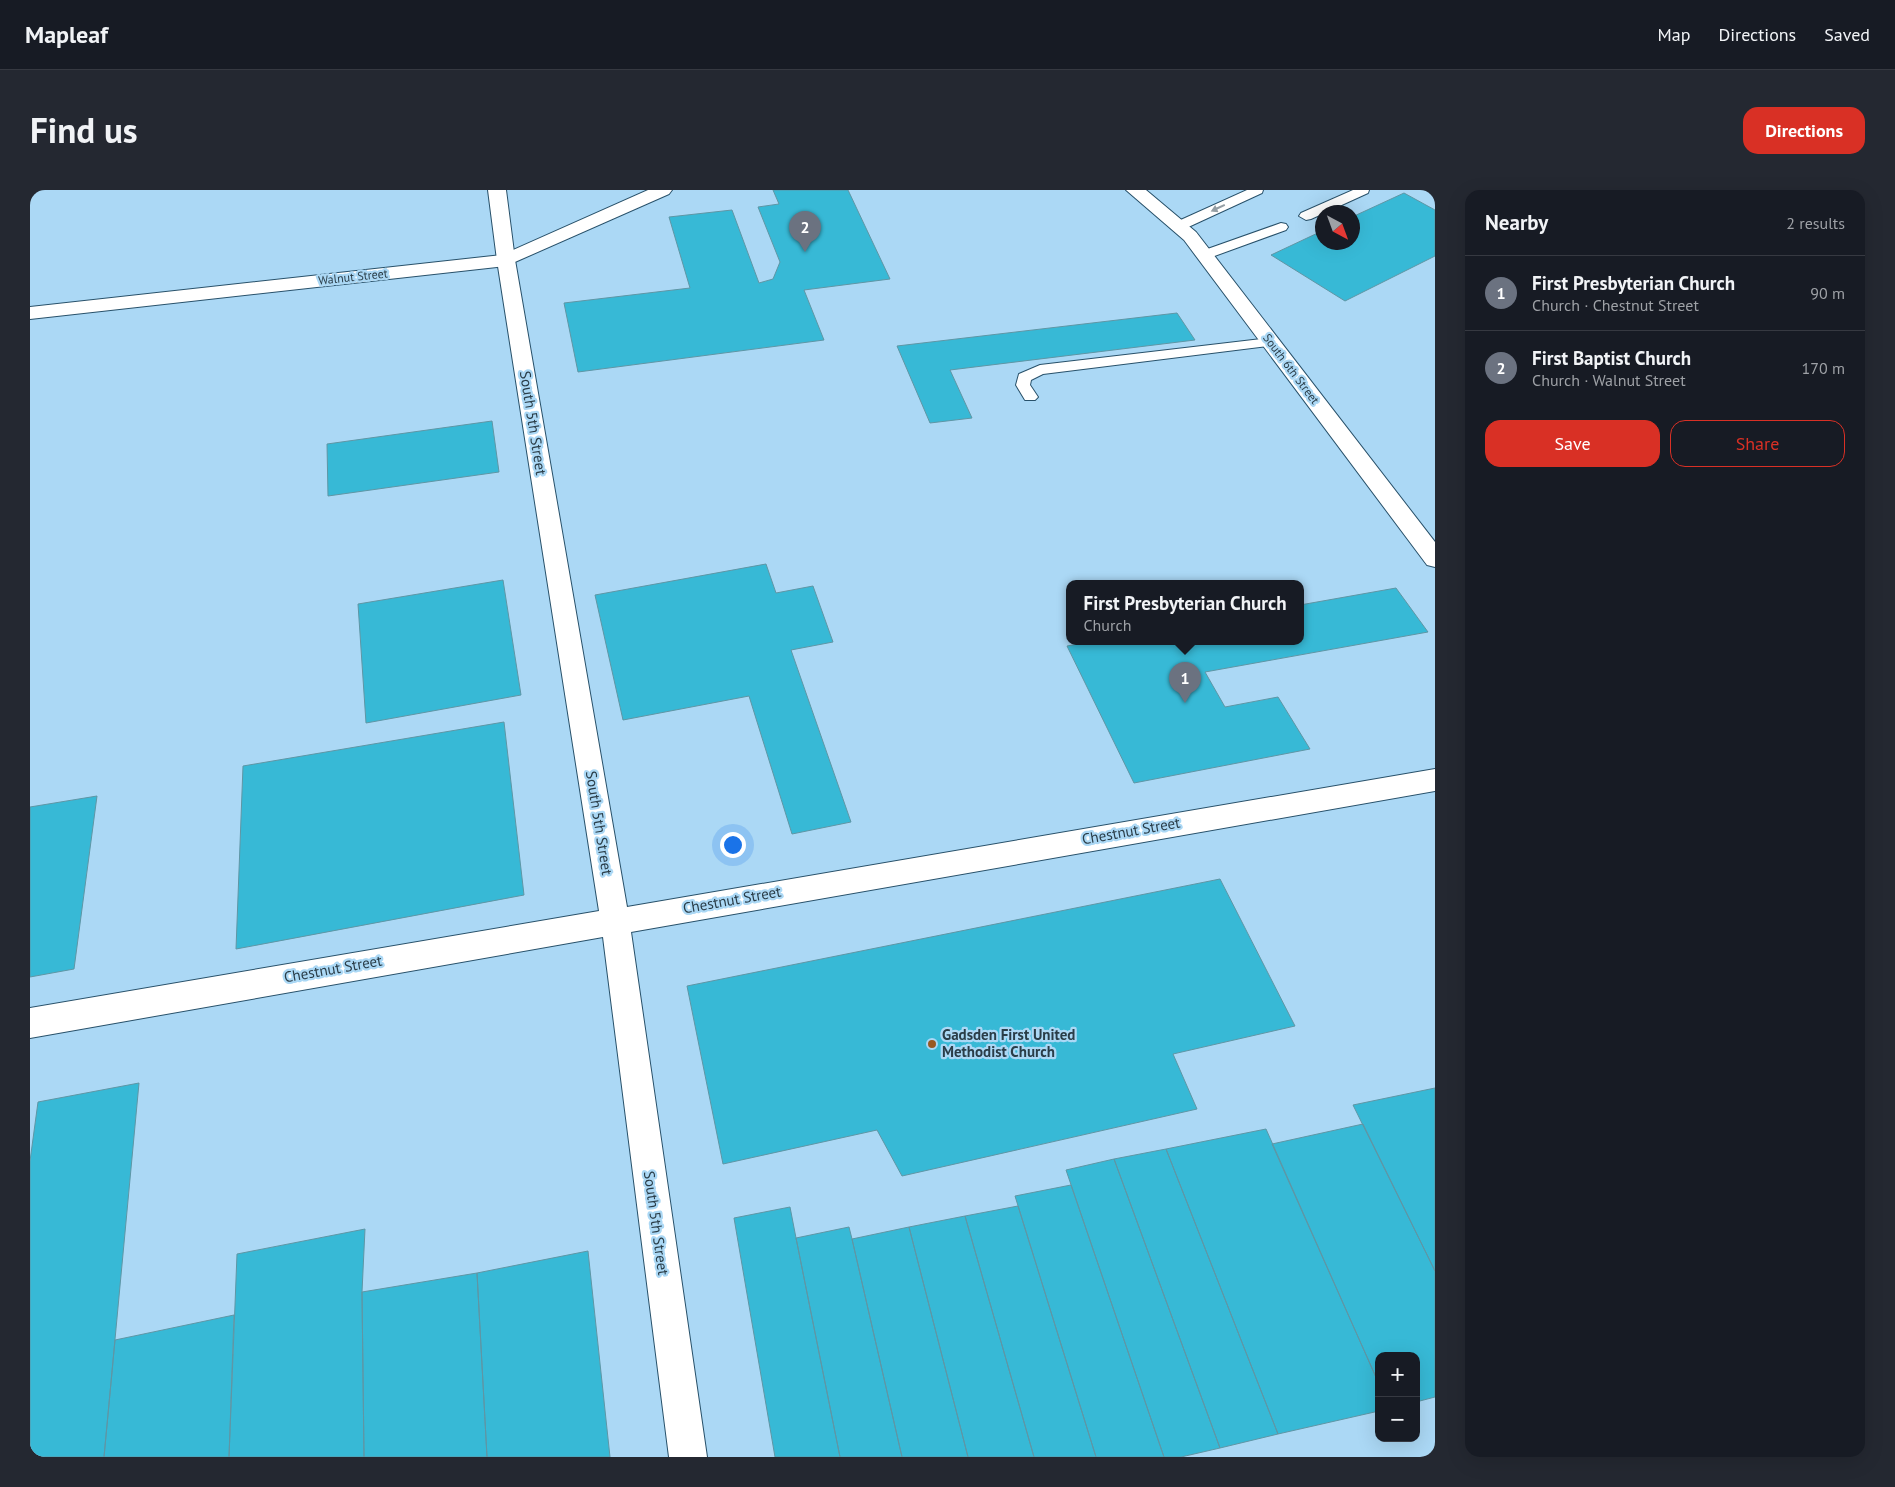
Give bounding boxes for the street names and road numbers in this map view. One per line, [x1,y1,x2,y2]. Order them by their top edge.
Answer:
street label: Walnut Street [317,265,388,288]
street label: South 6th Street [1260,331,1323,407]
street label: South 5th Street [516,369,551,476]
street label: South 5th Street [582,769,617,876]
street label: Chestnut Street [1080,813,1182,849]
street label: Chestnut Street [681,882,783,918]
street label: Chestnut Street [282,951,384,987]
street label: South 5th Street [640,1170,673,1276]

